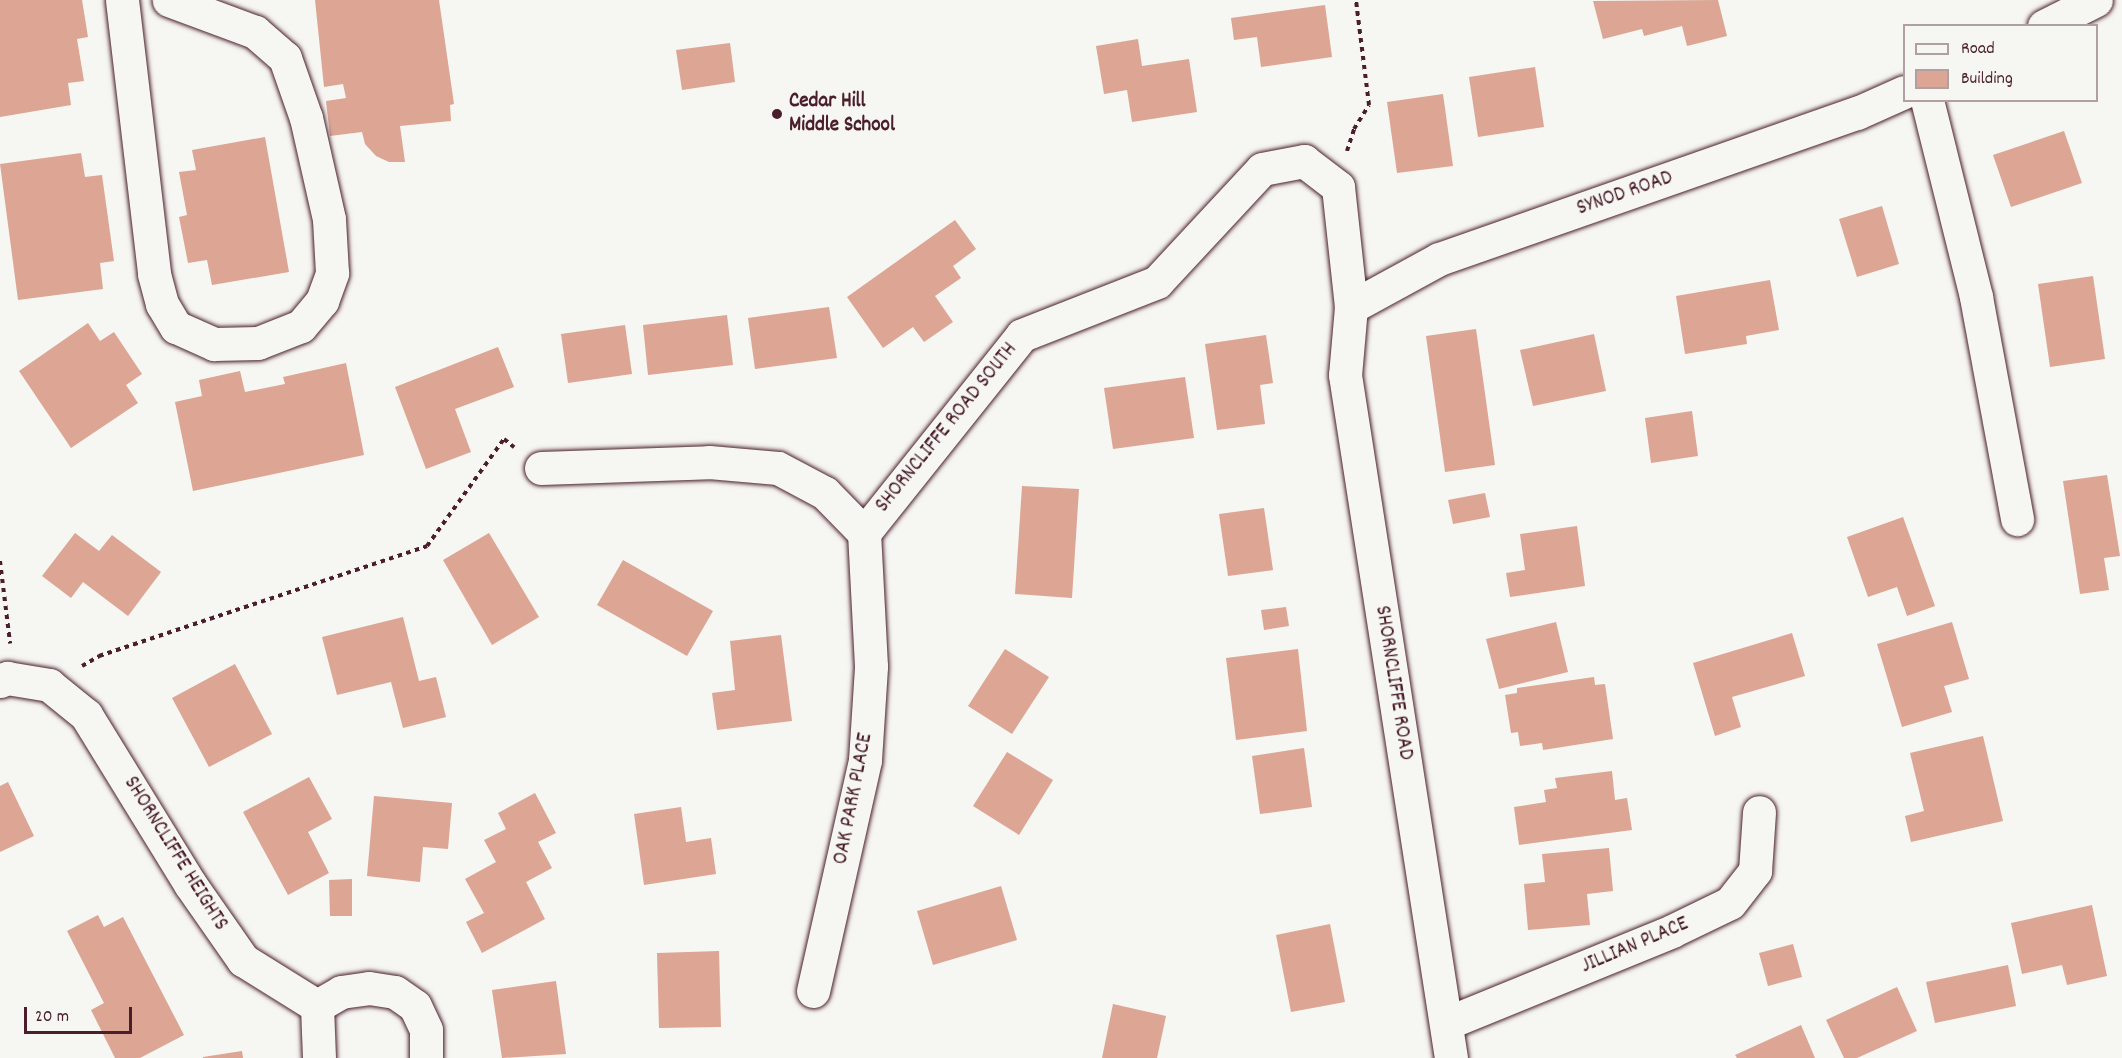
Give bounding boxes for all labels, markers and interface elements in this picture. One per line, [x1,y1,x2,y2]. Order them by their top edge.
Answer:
legend [1903,24,2098,102]
text: Road [1961,37,1995,62]
text: Building [1961,67,2013,92]
place label: Cedar Hill Middle School [789,89,895,139]
marker: Cedar Hill Middle School [770,107,784,121]
street label: SYNOD ROAD [1574,166,1676,222]
street label: SHORNCLIFFE ROAD SOUTH [871,338,1023,518]
street label: SHORNCLIFFE ROAD [1368,604,1418,762]
street label: OAK PARK PLACE [829,731,879,867]
street label: SHORNCLIFFE HEIGHTS [117,772,233,936]
street label: JILLIAN PLACE [1578,912,1692,980]
scale bar [27,995,135,1033]
text: 20 m [35,1005,69,1030]

